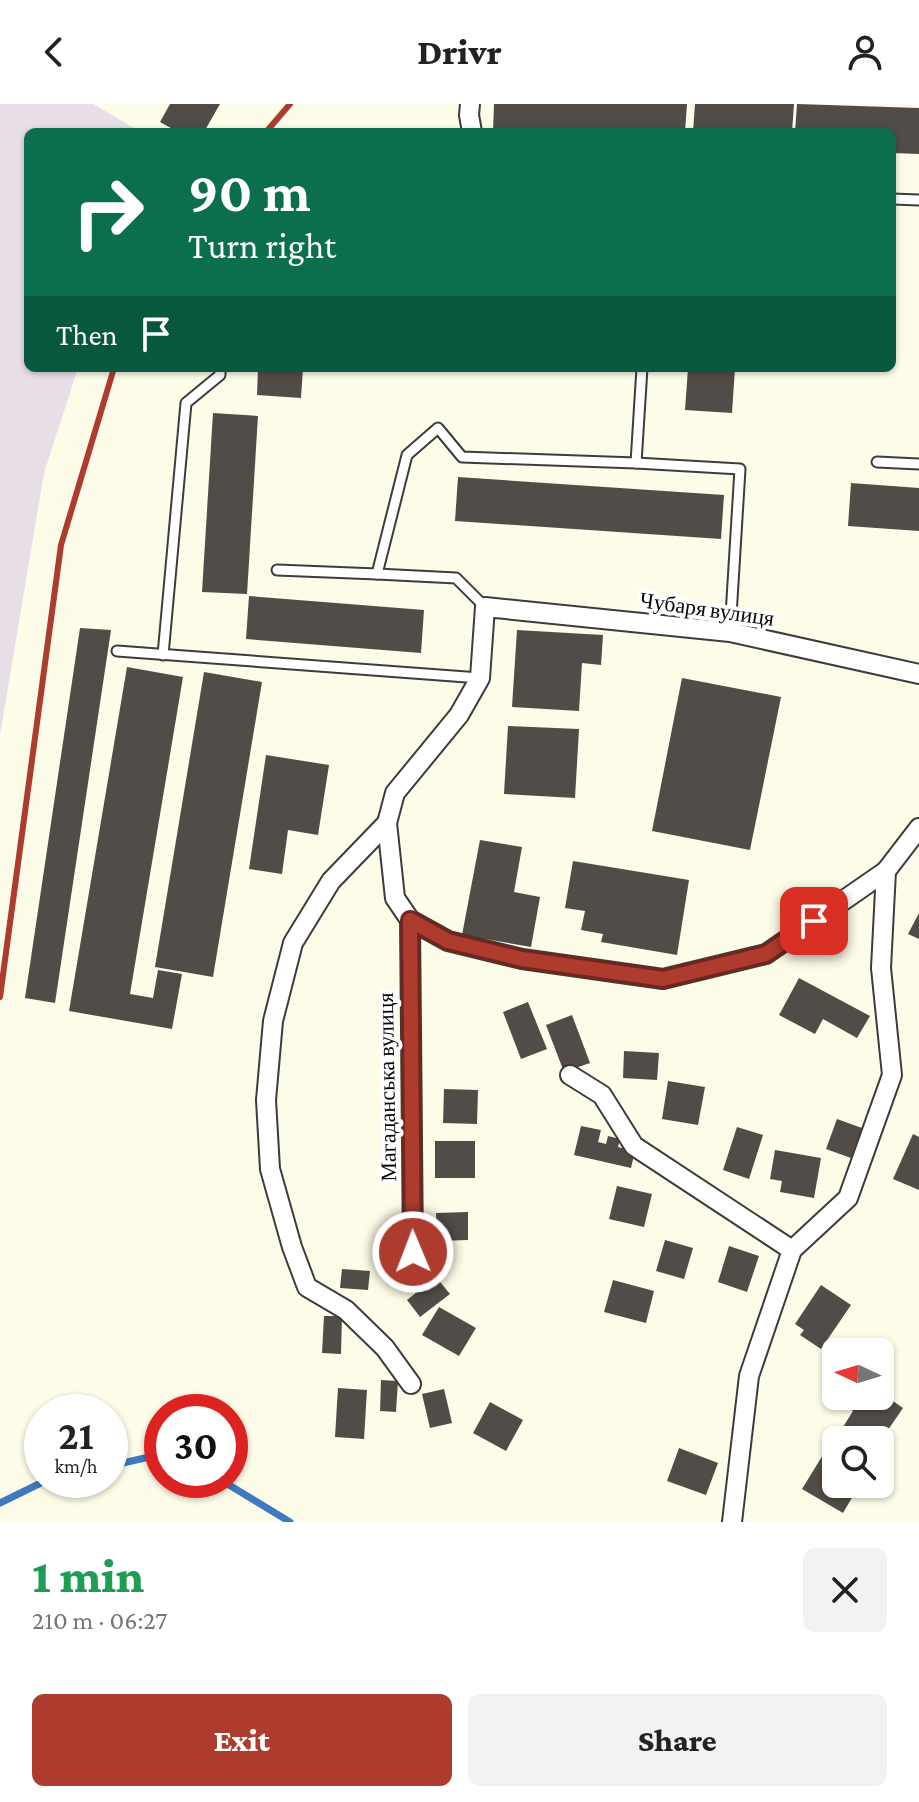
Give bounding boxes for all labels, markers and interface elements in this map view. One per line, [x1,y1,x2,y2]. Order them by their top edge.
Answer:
icon: back [32,30,76,74]
icon: person [843,30,887,74]
text: Drivr [417,32,502,72]
icon: right [56,160,160,264]
text: 90 m [188,161,311,223]
text: Turn right [188,226,336,266]
icon: arrive [134,312,178,356]
text: Then [56,318,118,351]
street label: Чубаря вулиця [638,587,776,631]
pin [780,887,848,955]
icon: arrive [792,899,836,943]
street label: Магаданська вулиця [373,992,401,1182]
position arrow [371,1210,455,1294]
north arrow [822,1338,894,1410]
map controls [822,1338,894,1498]
speed limit sign: 30 [144,1394,248,1498]
text: 21 [58,1413,94,1458]
button: search [822,1426,894,1498]
text: km/h [54,1455,98,1477]
button: close [803,1548,887,1632]
text: 1 min [32,1549,144,1602]
text: 210 m · 06:27 [32,1606,167,1635]
button: Exit [32,1694,452,1786]
button: Share [468,1694,887,1786]

